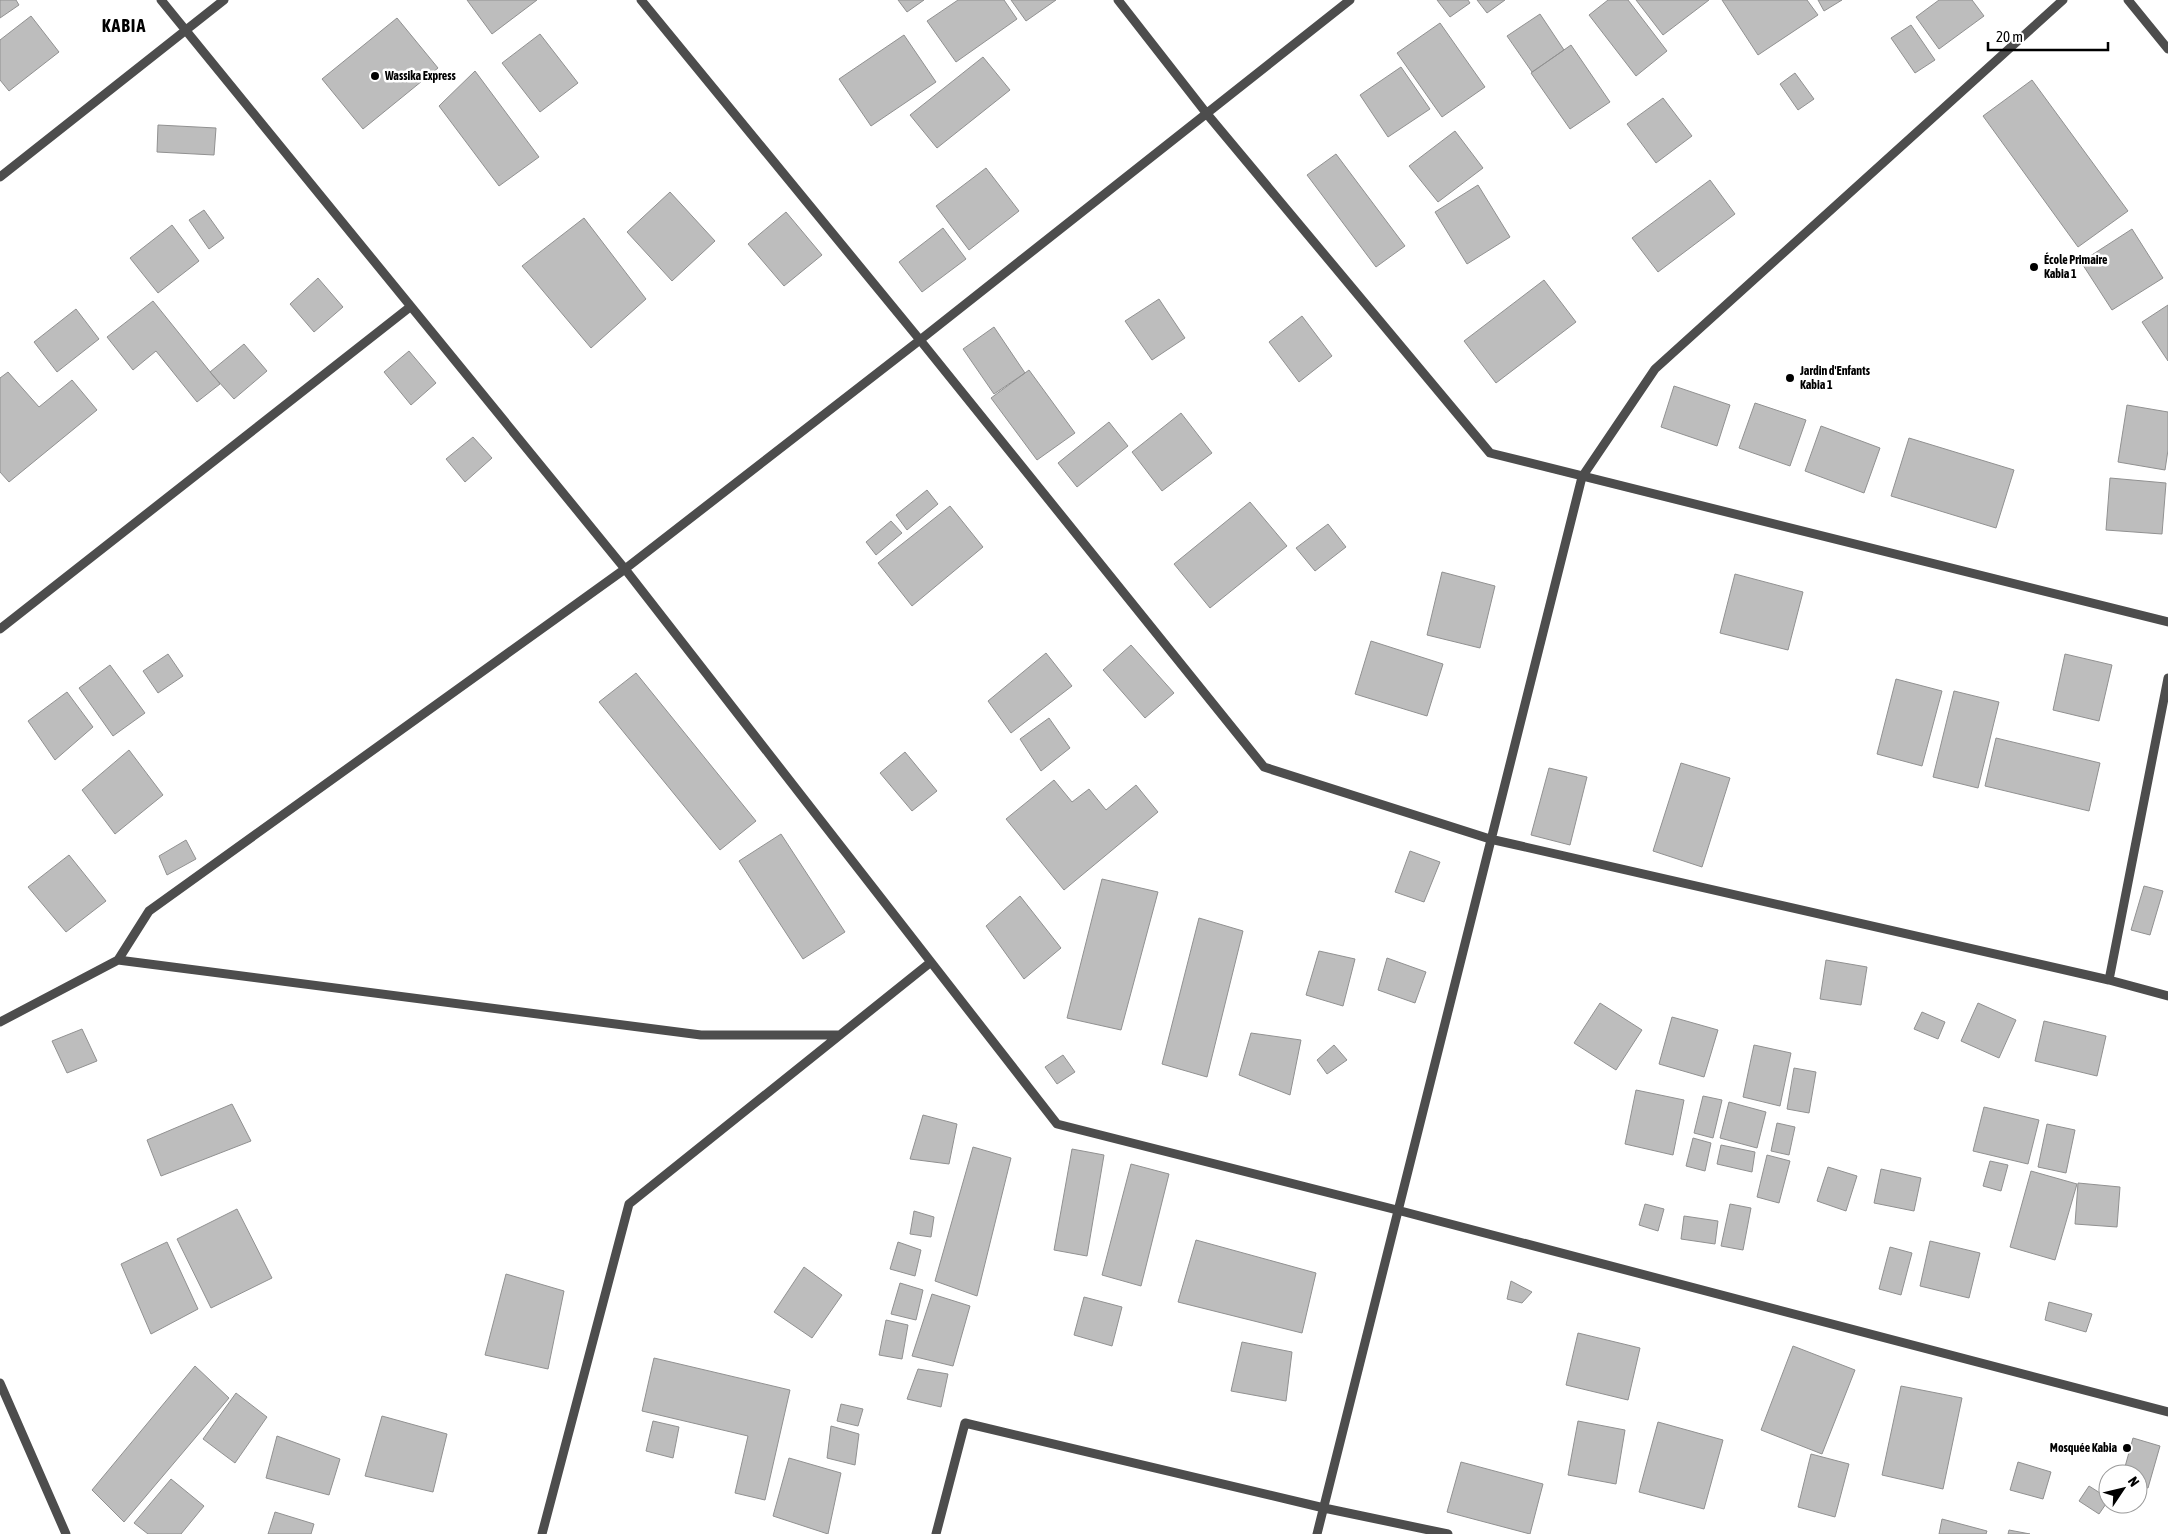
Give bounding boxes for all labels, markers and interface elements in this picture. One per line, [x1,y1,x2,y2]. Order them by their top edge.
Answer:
district label: KABIA [102,15,146,36]
scale bar [1988,20,2108,52]
text: 20 m [1996,28,2023,45]
place label: Wassika Express [384,69,457,83]
marker: Wassika Express [369,70,381,82]
place label: École Primaire Kabia 1 [2044,252,2108,281]
marker: École Primaire Kabia 1 [2028,261,2040,273]
place label: Jardin d'Enfants Kabia 1 [1799,364,1871,392]
marker: Jardin d'Enfants Kabia 1 [1784,372,1796,384]
place label: Mosquée Kabia [2050,1441,2117,1455]
marker: Mosquée Kabia [2121,1442,2133,1454]
north arrow [2098,1464,2148,1514]
text: N [2125,1474,2143,1490]

